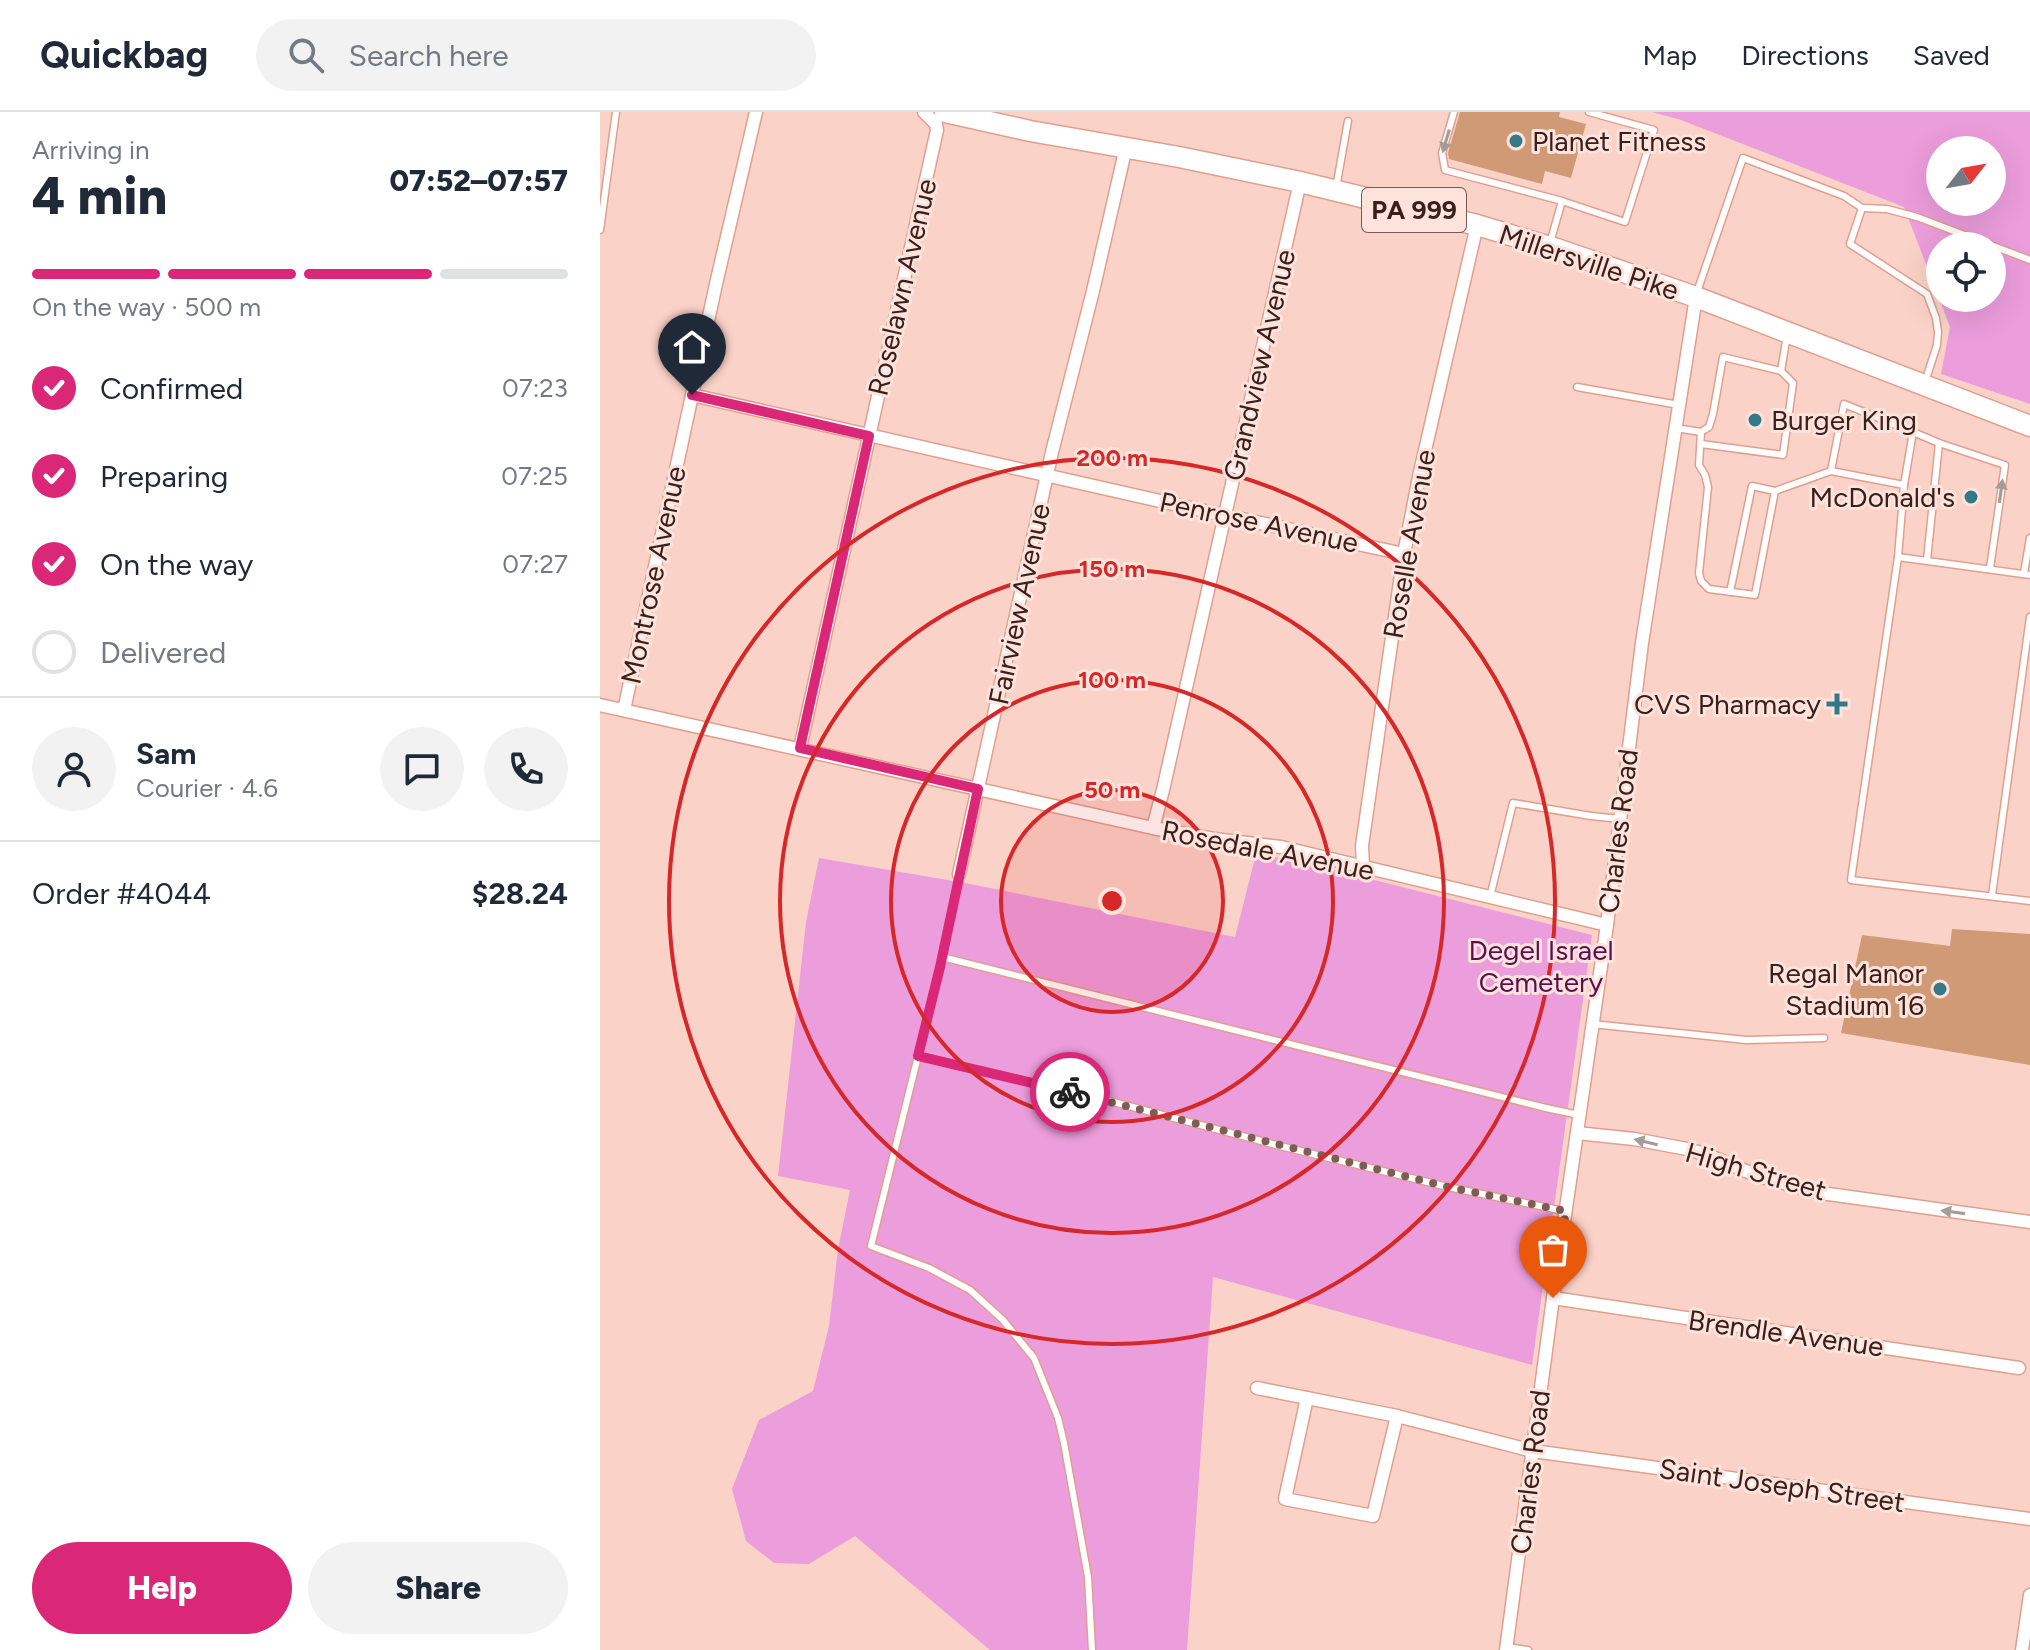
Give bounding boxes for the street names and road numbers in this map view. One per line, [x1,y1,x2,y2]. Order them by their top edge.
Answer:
street label: Roselawn Avenue [861,175,943,399]
road number: PA 999 [1362,188,1466,232]
street label: Millersville Pike [1495,217,1683,307]
street label: Grandview Avenue [1216,246,1302,484]
street label: Roselle Avenue [1376,447,1442,641]
street label: Montrose Avenue [613,463,693,687]
street label: Penrose Avenue [1156,484,1362,560]
street label: Fairview Avenue [981,500,1057,708]
street label: Charles Road [1591,747,1645,915]
street label: Rosedale Avenue [1159,813,1377,887]
street label: High Street [1682,1135,1830,1207]
street label: Brendle Avenue [1686,1302,1886,1364]
street label: Charles Road [1503,1388,1557,1556]
street label: Saint Joseph Street [1657,1451,1907,1519]

